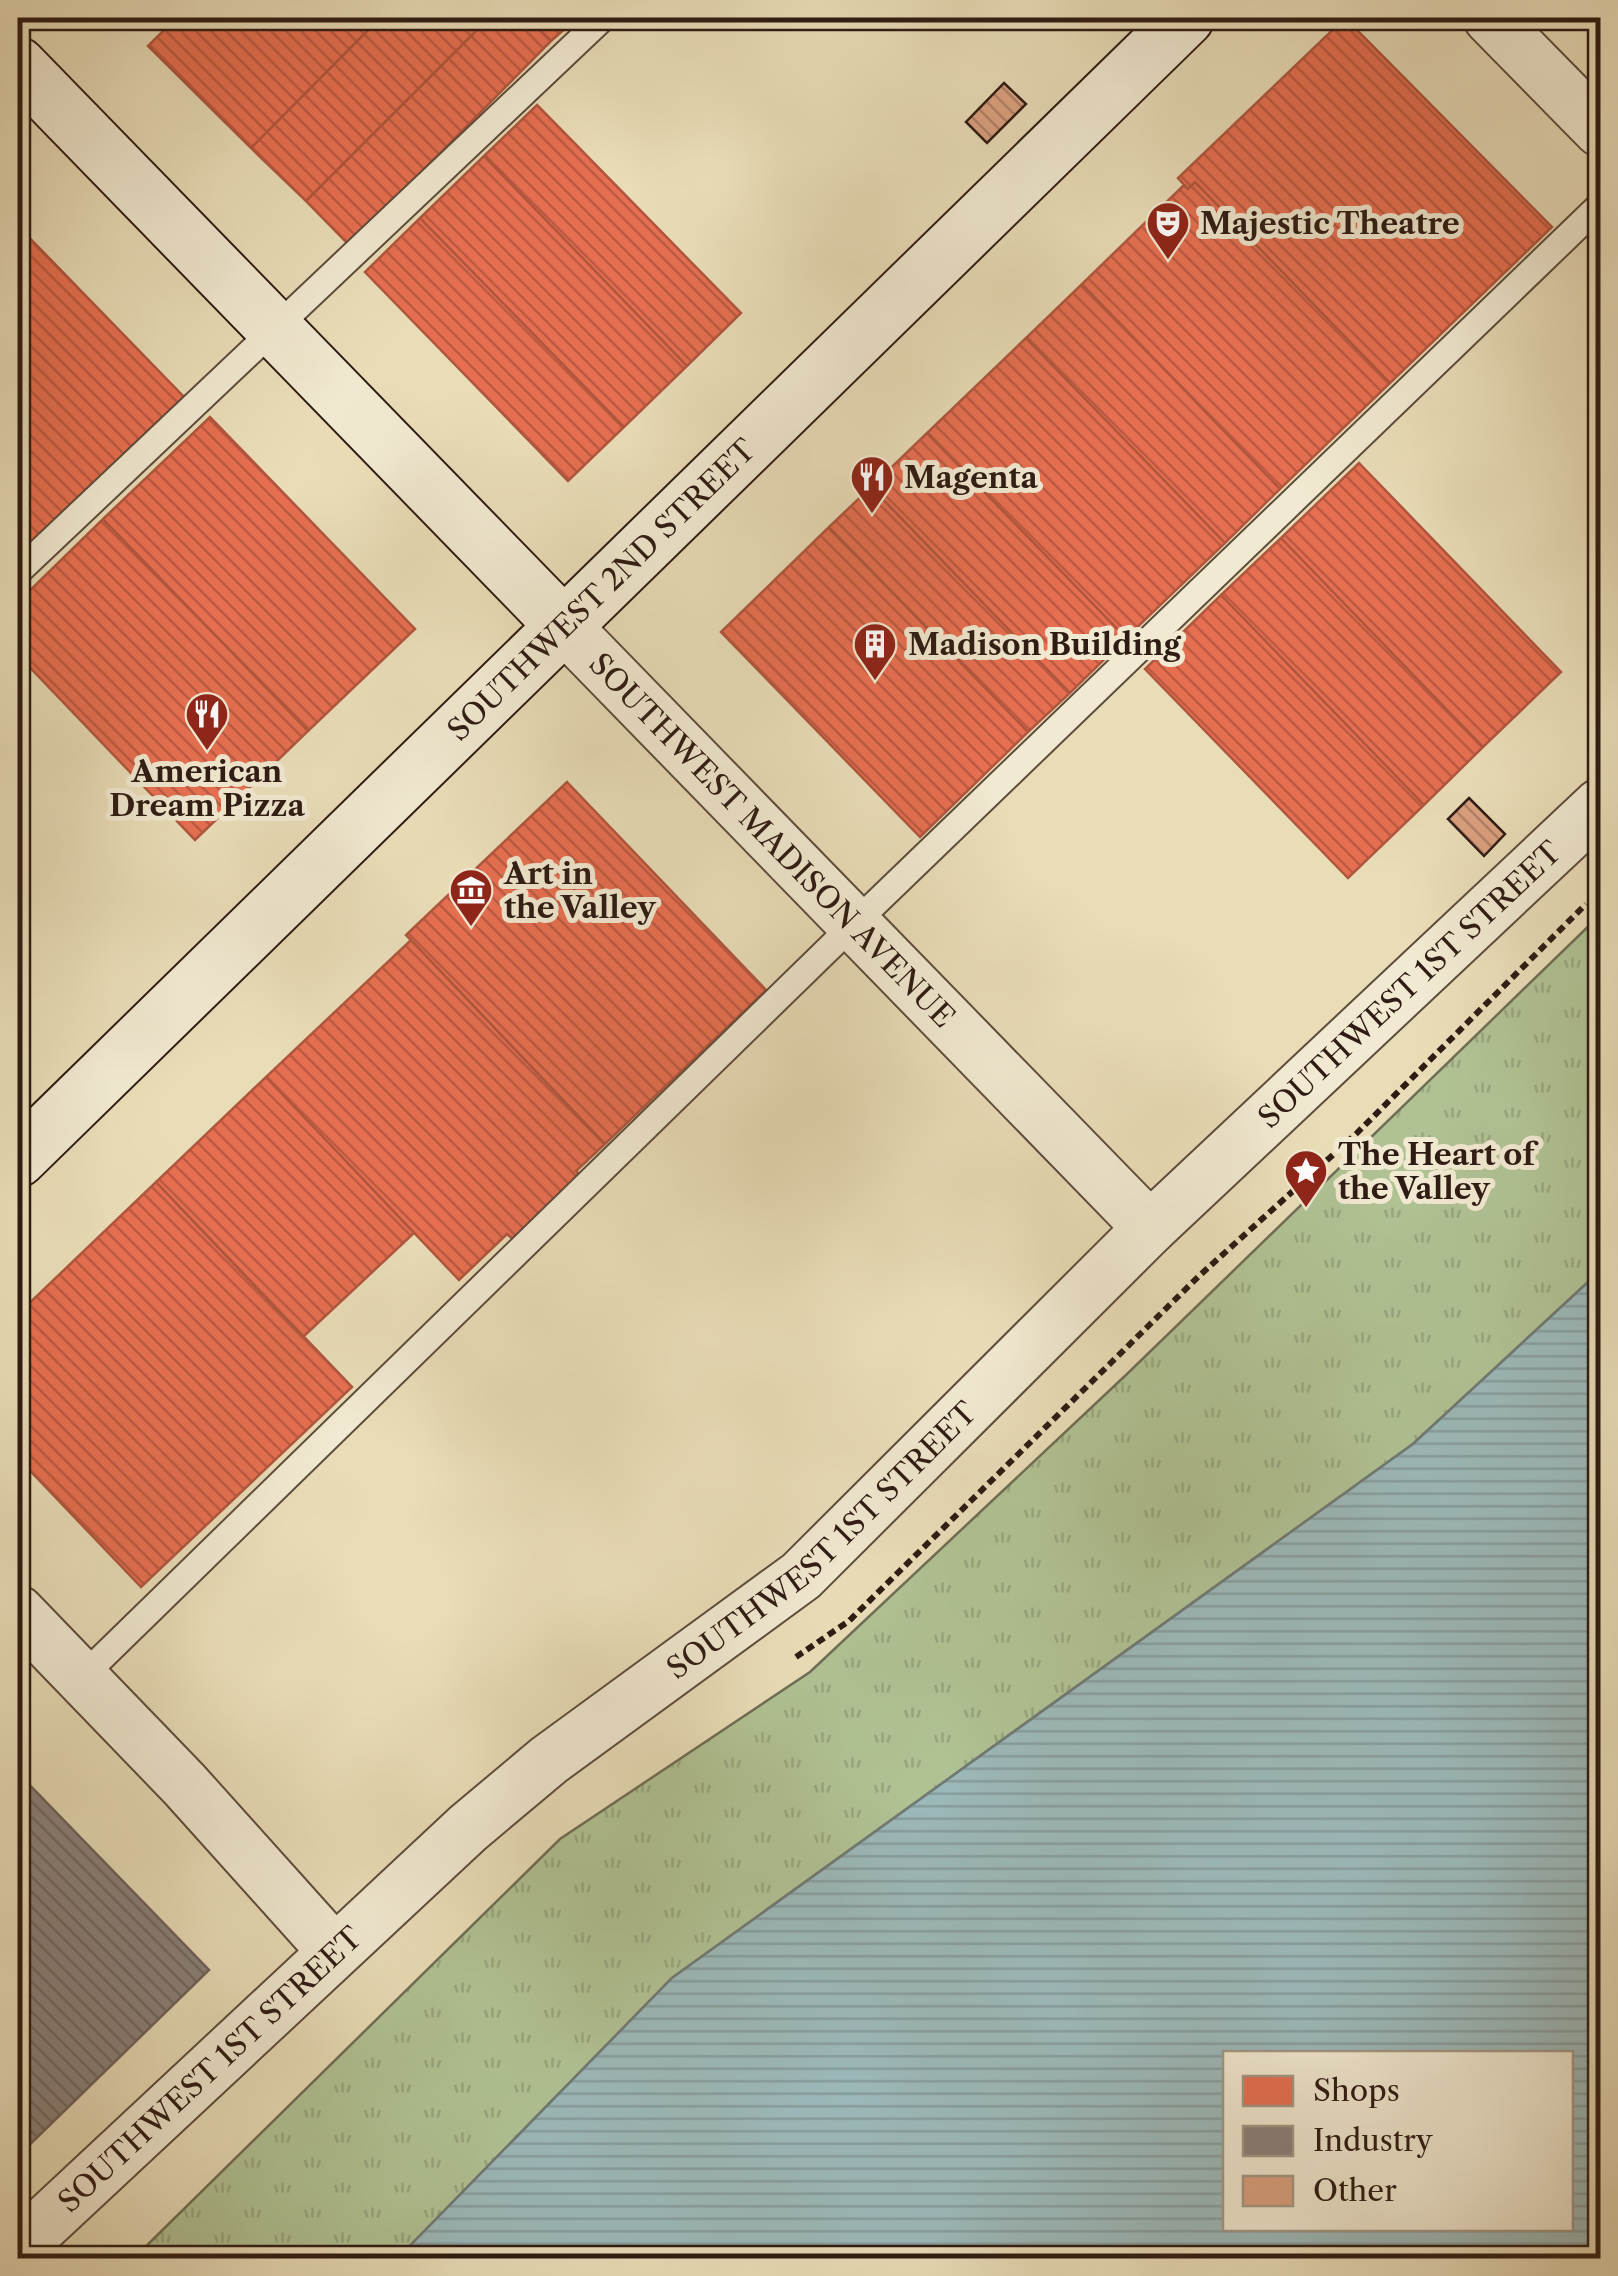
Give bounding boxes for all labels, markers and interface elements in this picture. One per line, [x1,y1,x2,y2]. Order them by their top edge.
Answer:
theatre icon: Majestic Theatre [1145,200,1191,261]
place label: Majestic Theatre [1200,205,1460,242]
street label: SOUTHWEST 2ND STREET [439,431,763,748]
restaurant icon: Magenta [849,454,895,515]
place label: Magenta [904,459,1039,496]
building icon: Madison Building [852,621,898,682]
place label: Madison Building [908,626,1181,663]
street label: SOUTHWEST MADISON AVENUE [582,645,963,1035]
restaurant icon: American Dream Pizza [184,691,230,752]
place label: American Dream Pizza [109,753,305,824]
street label: SOUTHWEST 1ST STREET [1250,833,1569,1135]
place label: Art in the Valley [503,855,657,926]
museum icon: Art in the Valley [448,867,494,928]
place label: The Heart of the Valley [1338,1136,1539,1207]
place icon: The Heart of the Valley [1283,1148,1329,1209]
street label: SOUTHWEST 1ST STREET [659,1393,984,1687]
street label: SOUTHWEST 1ST STREET [50,1918,369,2220]
legend [1223,2051,1573,2231]
text: Shops [1313,2072,1400,2109]
text: Industry [1313,2122,1433,2159]
text: Other [1313,2172,1397,2209]

